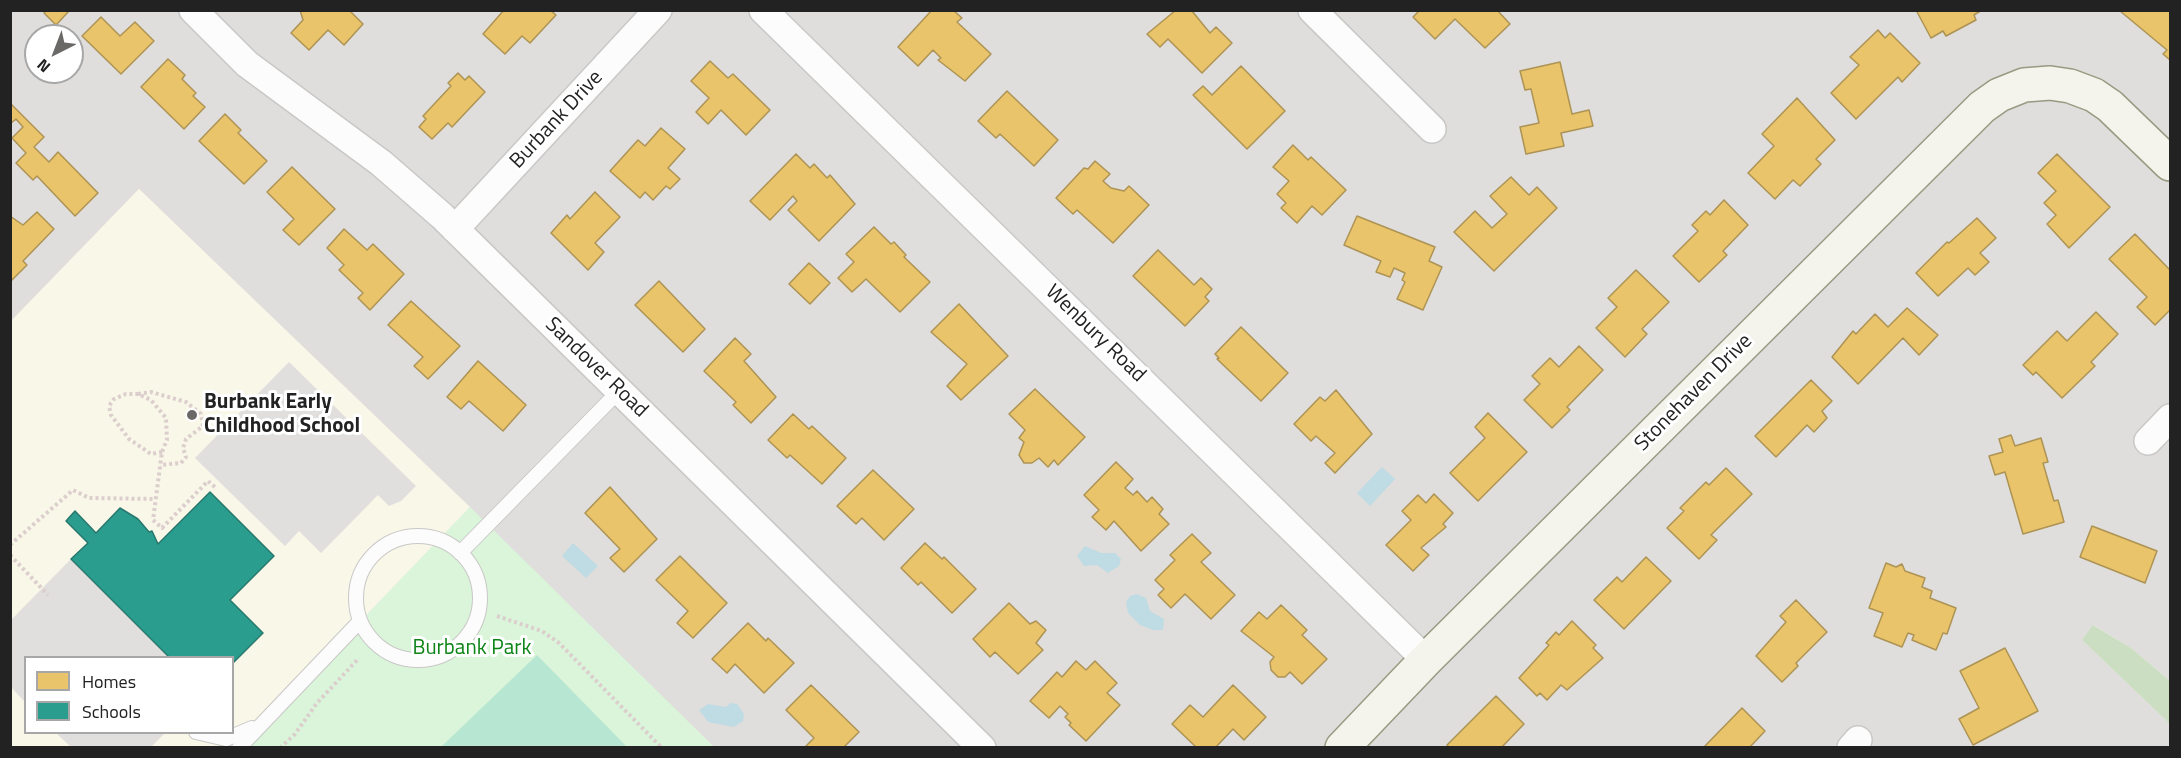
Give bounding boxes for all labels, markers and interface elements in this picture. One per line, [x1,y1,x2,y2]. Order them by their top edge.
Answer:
north arrow [24,24,84,84]
text: N [31,53,55,79]
street label: Burbank Drive [505,66,609,174]
street label: Wenbury Road [1040,280,1150,388]
street label: Sandover Road [539,313,653,423]
street label: Stonehaven Drive [1630,329,1758,457]
place label: Burbank Early Childhood School [204,390,360,440]
marker: Burbank Early Childhood School [185,408,199,422]
park label: Burbank Park [412,636,532,662]
legend [24,656,234,734]
text: Homes [82,668,136,695]
text: Schools [82,698,141,725]

